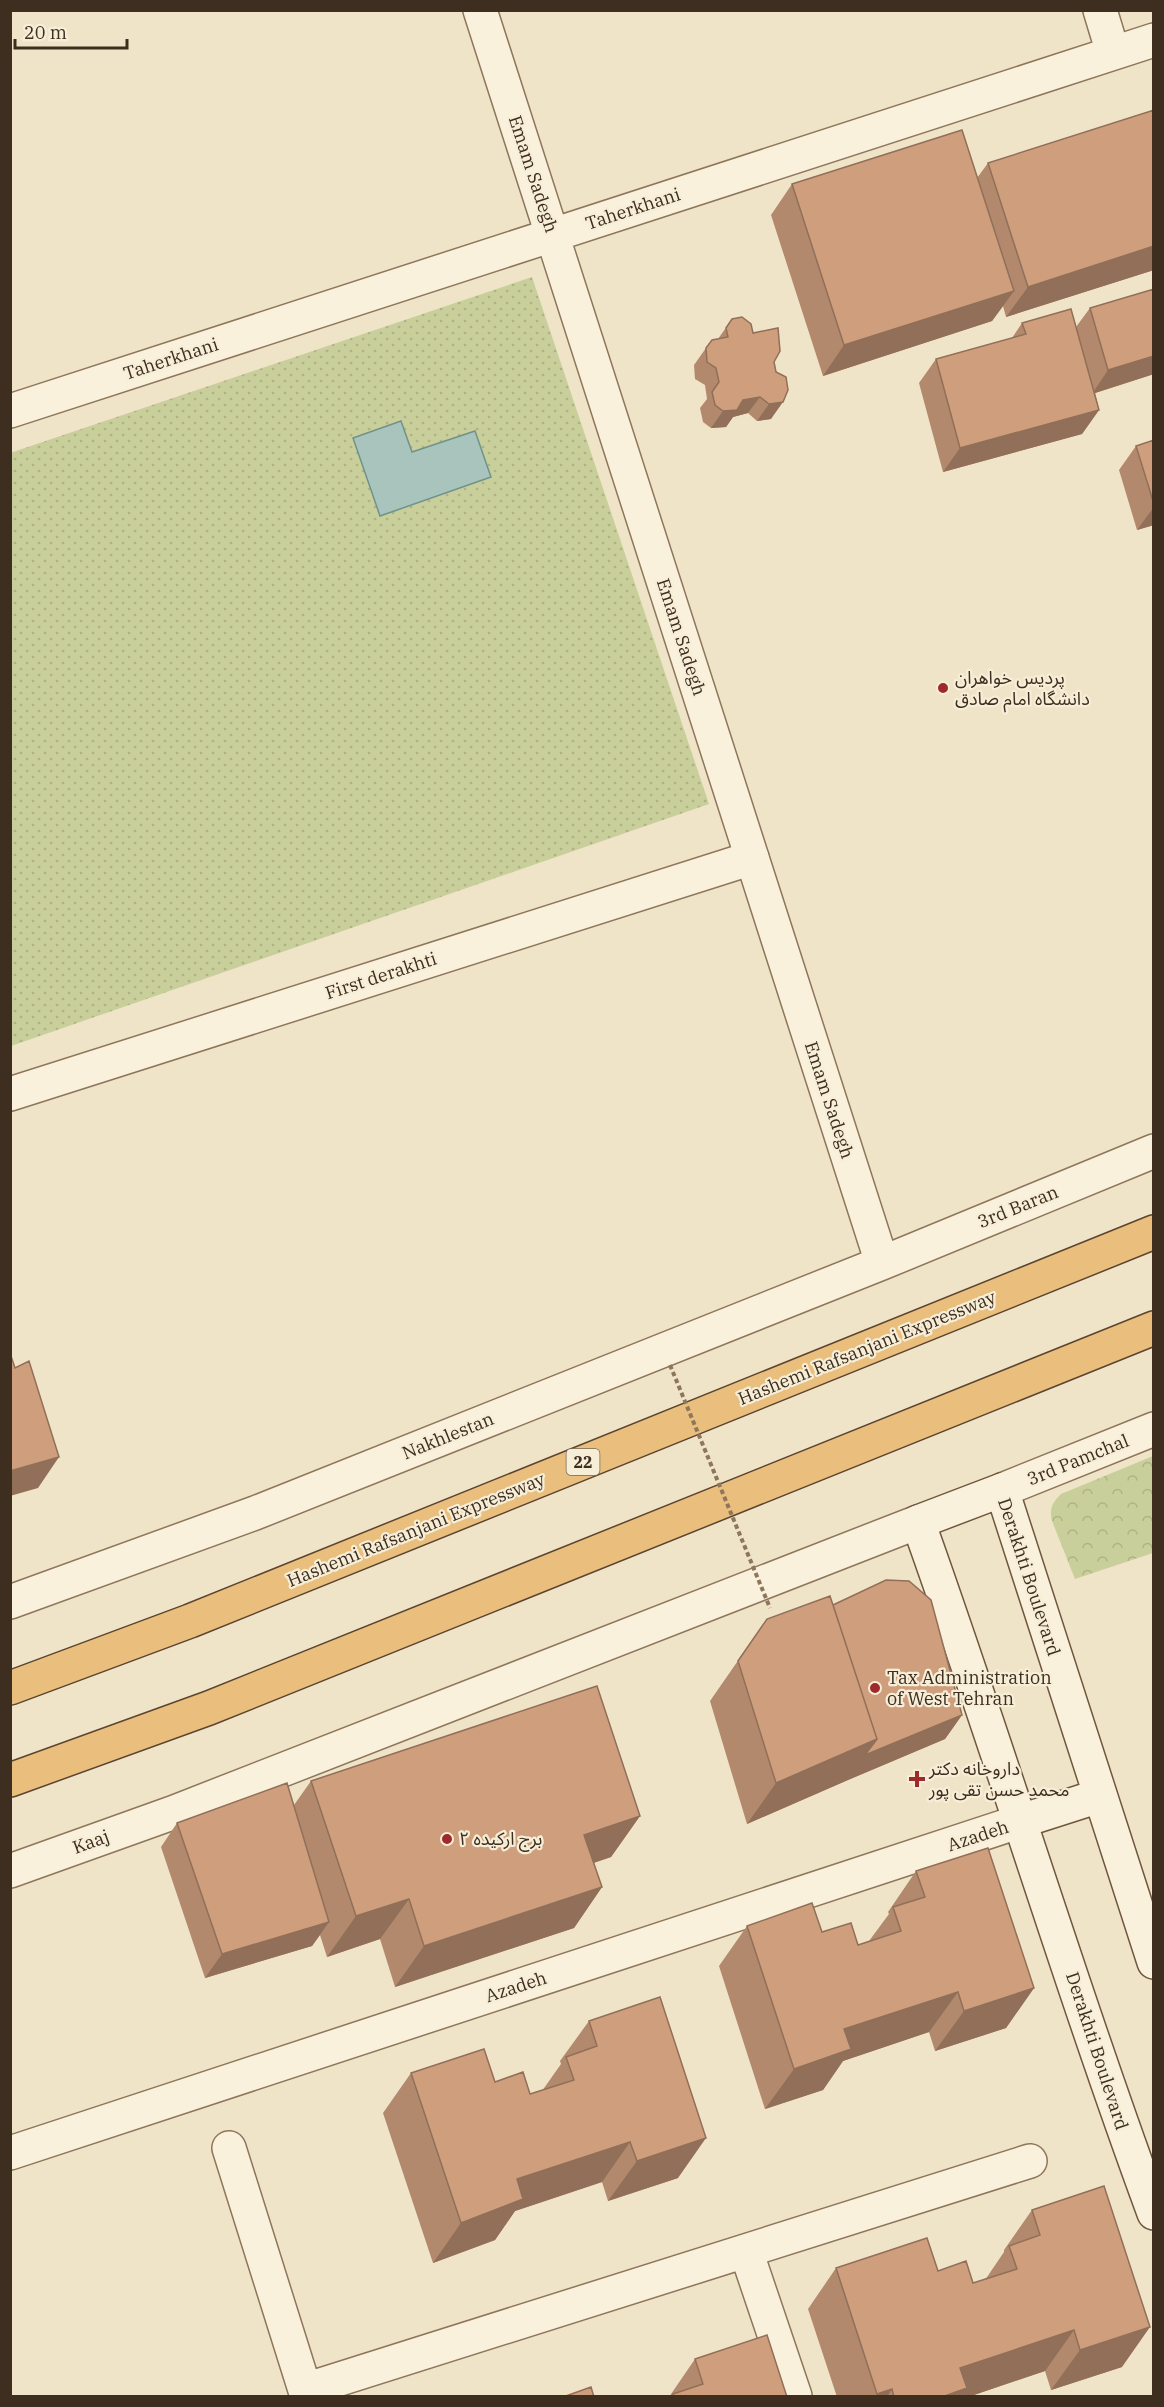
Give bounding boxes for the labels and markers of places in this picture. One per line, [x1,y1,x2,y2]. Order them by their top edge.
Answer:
place label: پردیس خواهران دانشگاه امام صادق [955,666,1090,713]
marker: پردیس خواهران دانشگاه امام صادق [936,681,950,695]
place label: Tax Administration of West Tehran [887,1666,1052,1710]
marker: Tax Administration of West Tehran [868,1681,882,1695]
place label: داروخانه دکتر محمد حسن تقی پور [928,1757,1070,1801]
marker: داروخانه دکتر محمد حسن تقی پور [910,1772,924,1786]
place label: برج ارکیده ۲ [459,1827,542,1852]
marker: برج ارکیده ۲ [440,1832,454,1846]

